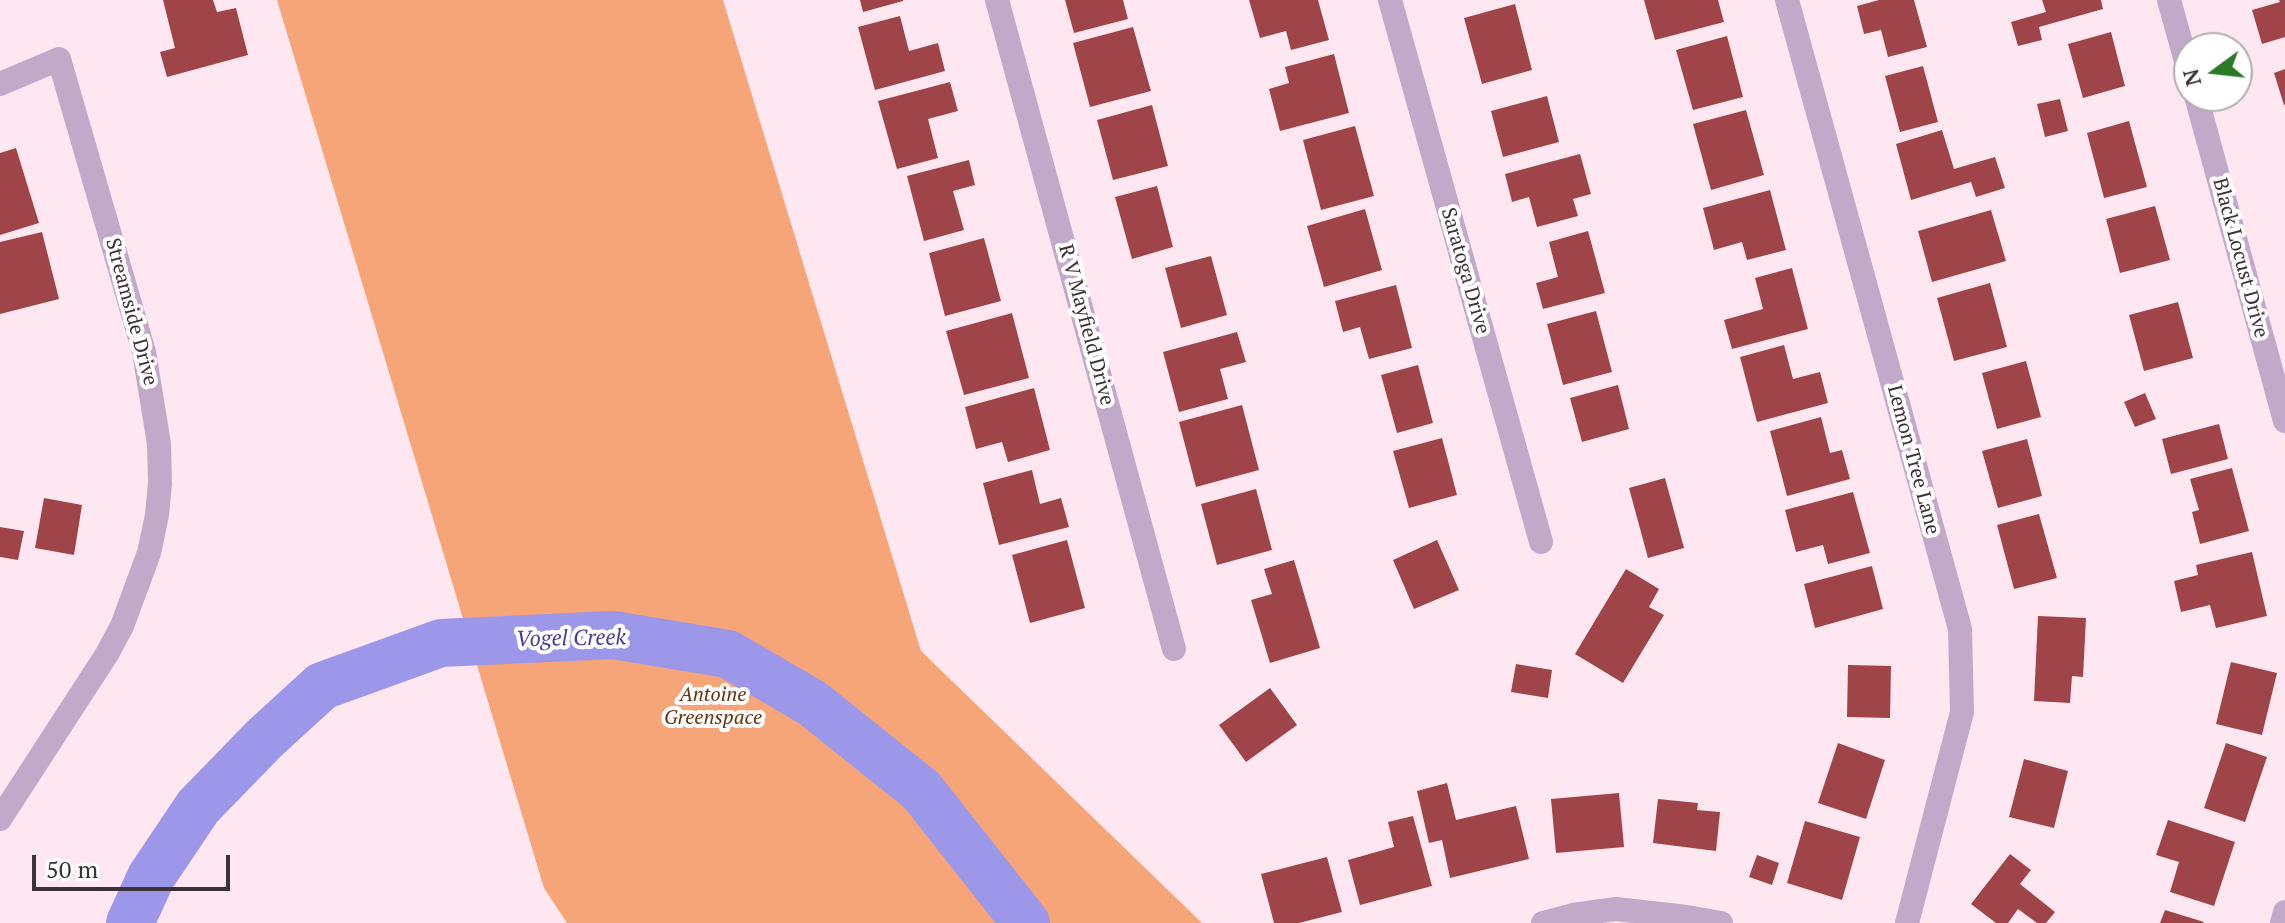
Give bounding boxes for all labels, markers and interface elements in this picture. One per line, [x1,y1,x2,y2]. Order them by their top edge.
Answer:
north arrow [2173,32,2253,112]
text: N [2175,66,2207,90]
street label: Black Locust Drive [2207,175,2273,341]
street label: Saratoga Drive [1436,205,1494,337]
street label: Streamside Drive [100,236,162,388]
street label: R V Mayfield Drive [1053,242,1119,408]
street label: Lemon Tree Lane [1882,383,1944,537]
water label: Vogel Creek [516,625,626,653]
park label: Antoine Greenspace [664,683,762,730]
scale bar [36,839,234,889]
text: 50 m [46,853,98,885]

